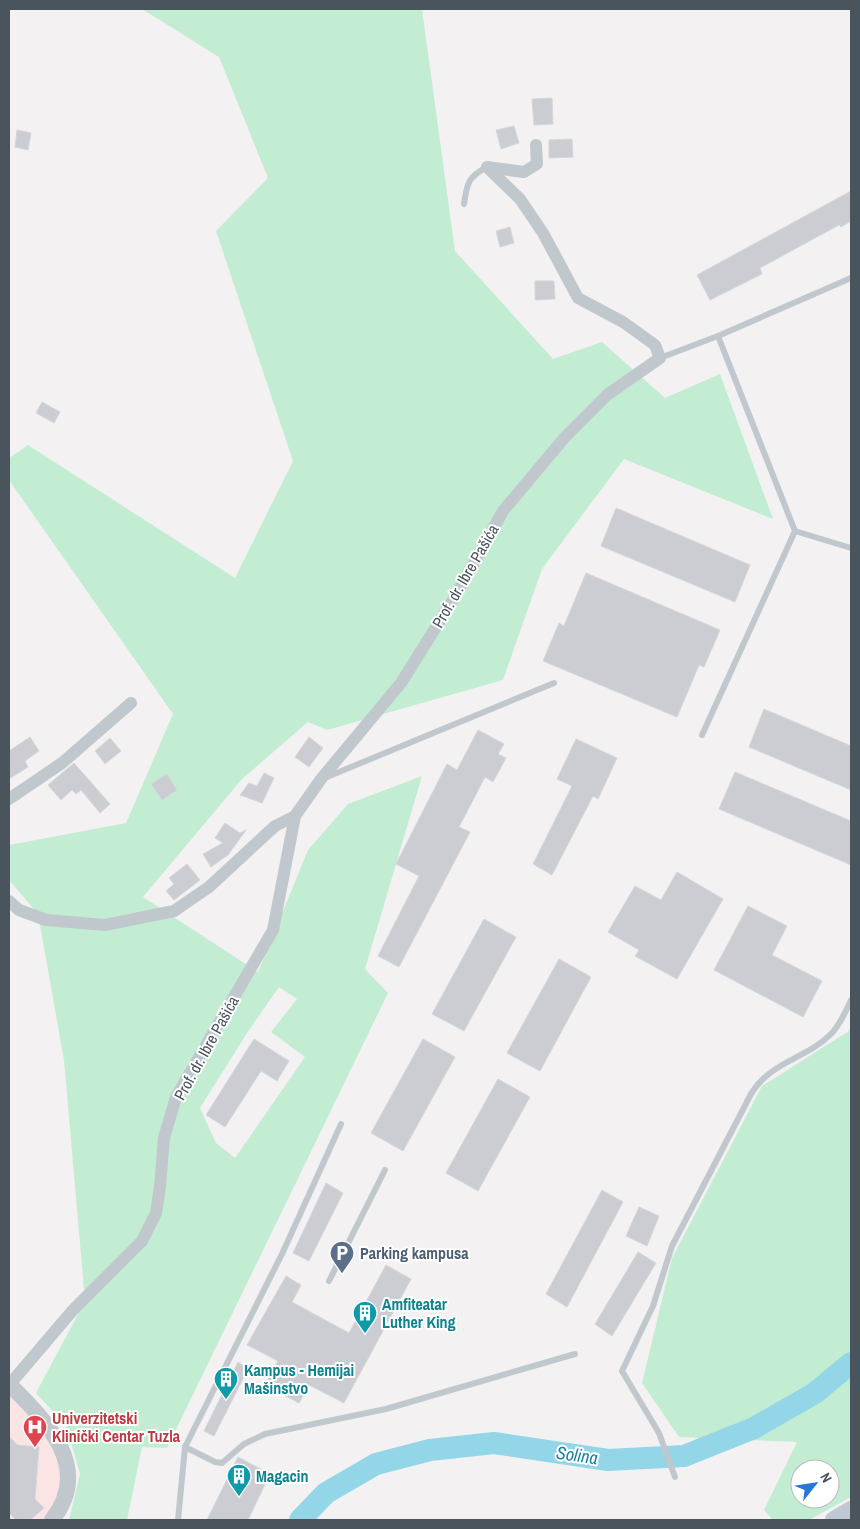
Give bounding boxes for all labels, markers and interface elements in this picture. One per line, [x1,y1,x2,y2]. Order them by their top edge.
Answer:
street label: Prof. dr. Ibre Pašića [426,520,504,632]
street label: Prof. dr. Ibre Pašića [168,991,244,1104]
parking icon: Parking kampusa [329,1240,355,1274]
place label: Parking kampusa [360,1242,469,1264]
place label: Amfiteatar Luther King [382,1293,456,1333]
building icon: Amfiteatar Luther King [352,1300,378,1334]
place label: Kampus - Hemijai Mašinstvo [244,1359,354,1399]
building icon: Kampus - Hemijai Mašinstvo [213,1366,239,1400]
place label: Univerzitetski Klinički Centar Tuzla [52,1407,181,1447]
hospital icon: Univerzitetski Klinički Centar Tuzla [22,1414,48,1448]
water label: Solina [555,1440,599,1470]
north arrow [790,1459,840,1509]
building icon: Magacin [226,1463,252,1497]
place label: Magacin [256,1465,309,1487]
text: N [816,1469,836,1486]

